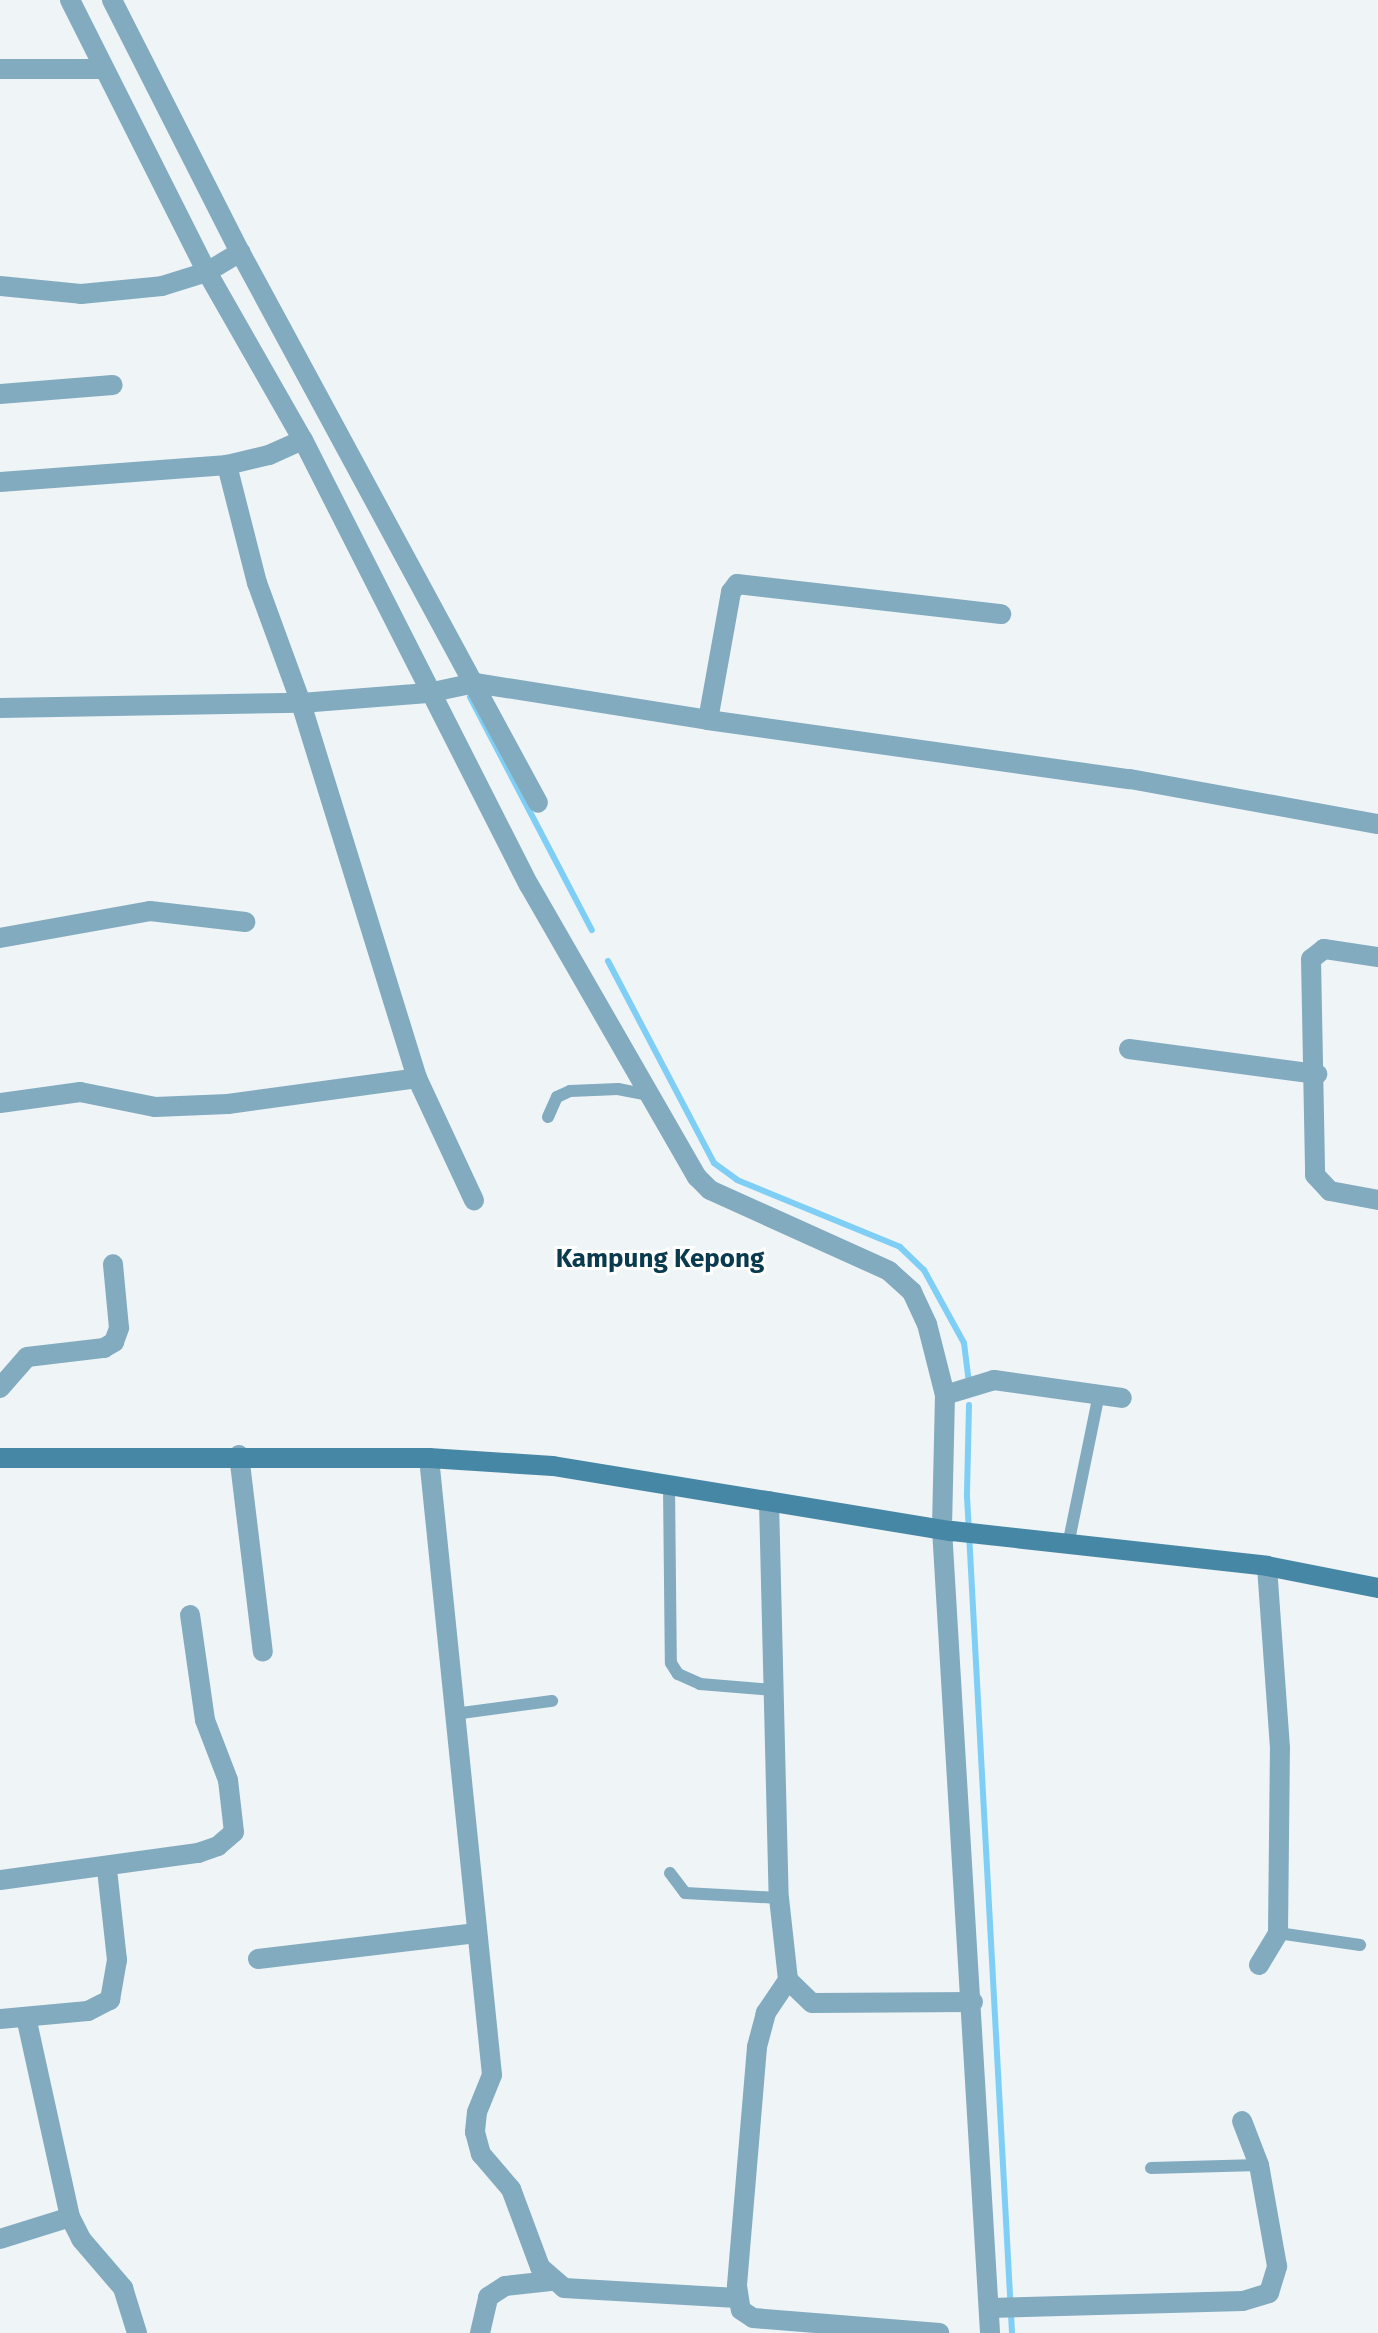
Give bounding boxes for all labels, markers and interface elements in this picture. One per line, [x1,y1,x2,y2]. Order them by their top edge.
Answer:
district label: Kampung Kepong [556,1243,764,1275]

